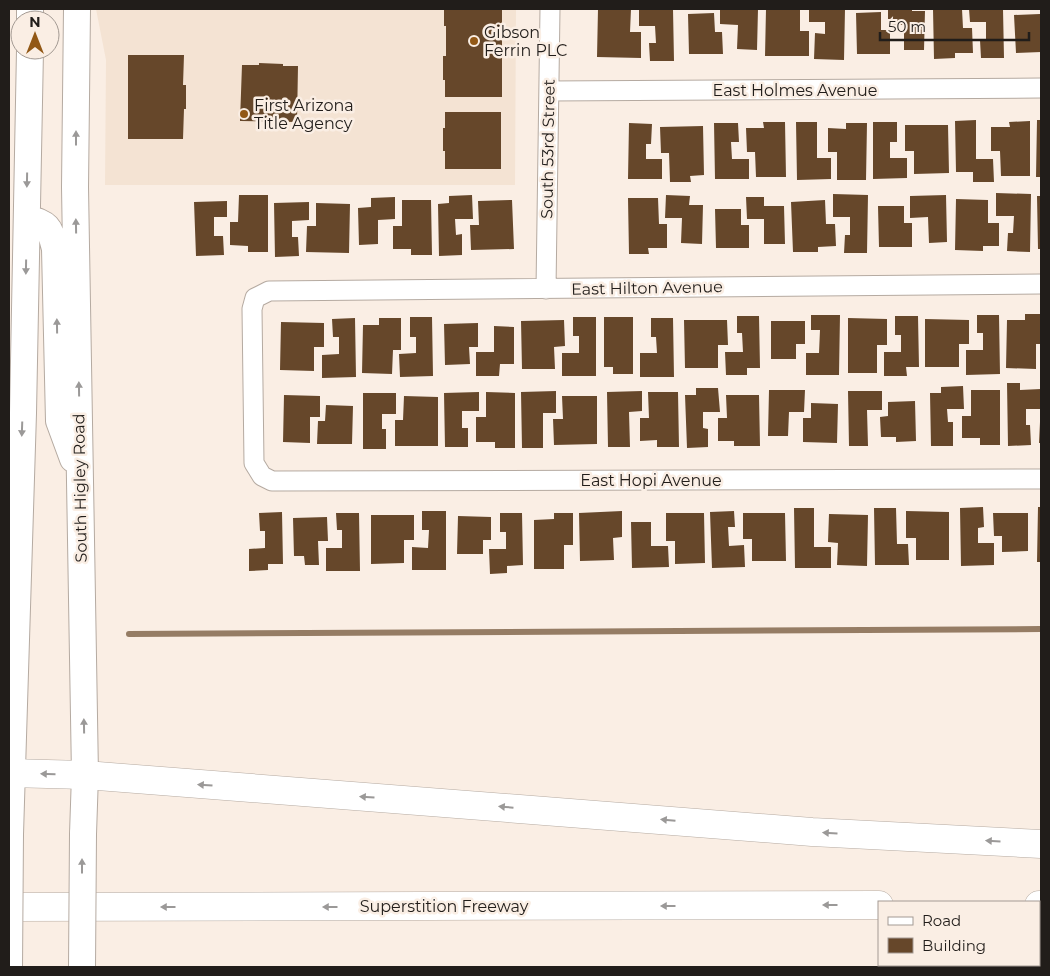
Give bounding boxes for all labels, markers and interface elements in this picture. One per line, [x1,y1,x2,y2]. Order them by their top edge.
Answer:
north arrow [10,10,60,60]
scale bar [880,10,1029,42]
text: N [29,13,41,31]
text: 50 m [888,17,926,36]
place label: Gibson Ferrin PLC [484,23,567,60]
marker: Gibson Ferrin PLC [468,35,480,47]
street label: South 53rd Street [537,78,559,219]
street label: East Holmes Avenue [713,81,877,100]
place label: First Arizona Title Agency [254,96,354,133]
marker: First Arizona Title Agency [238,108,250,120]
one-way arrow [72,130,80,146]
one-way arrow [23,173,31,189]
one-way arrow [72,218,80,234]
one-way arrow [22,259,30,275]
street label: East Hilton Avenue [571,277,723,299]
one-way arrow [53,318,61,334]
one-way arrow [74,381,82,397]
street label: South Higley Road [69,413,91,563]
one-way arrow [18,421,26,437]
street label: East Hopi Avenue [580,471,722,490]
one-way arrow [80,718,88,734]
one-way arrow [40,770,56,778]
one-way arrow [197,780,213,788]
one-way arrow [359,792,375,800]
one-way arrow [498,803,514,811]
one-way arrow [660,816,676,824]
one-way arrow [822,828,838,836]
one-way arrow [984,837,1000,845]
one-way arrow [78,858,86,874]
street label: Superstition Freeway [360,897,529,916]
one-way arrow [822,901,838,909]
legend [878,901,1040,966]
one-way arrow [659,902,675,910]
one-way arrow [159,903,175,911]
one-way arrow [322,903,338,911]
text: Road [922,911,961,930]
text: Building [922,936,986,955]

